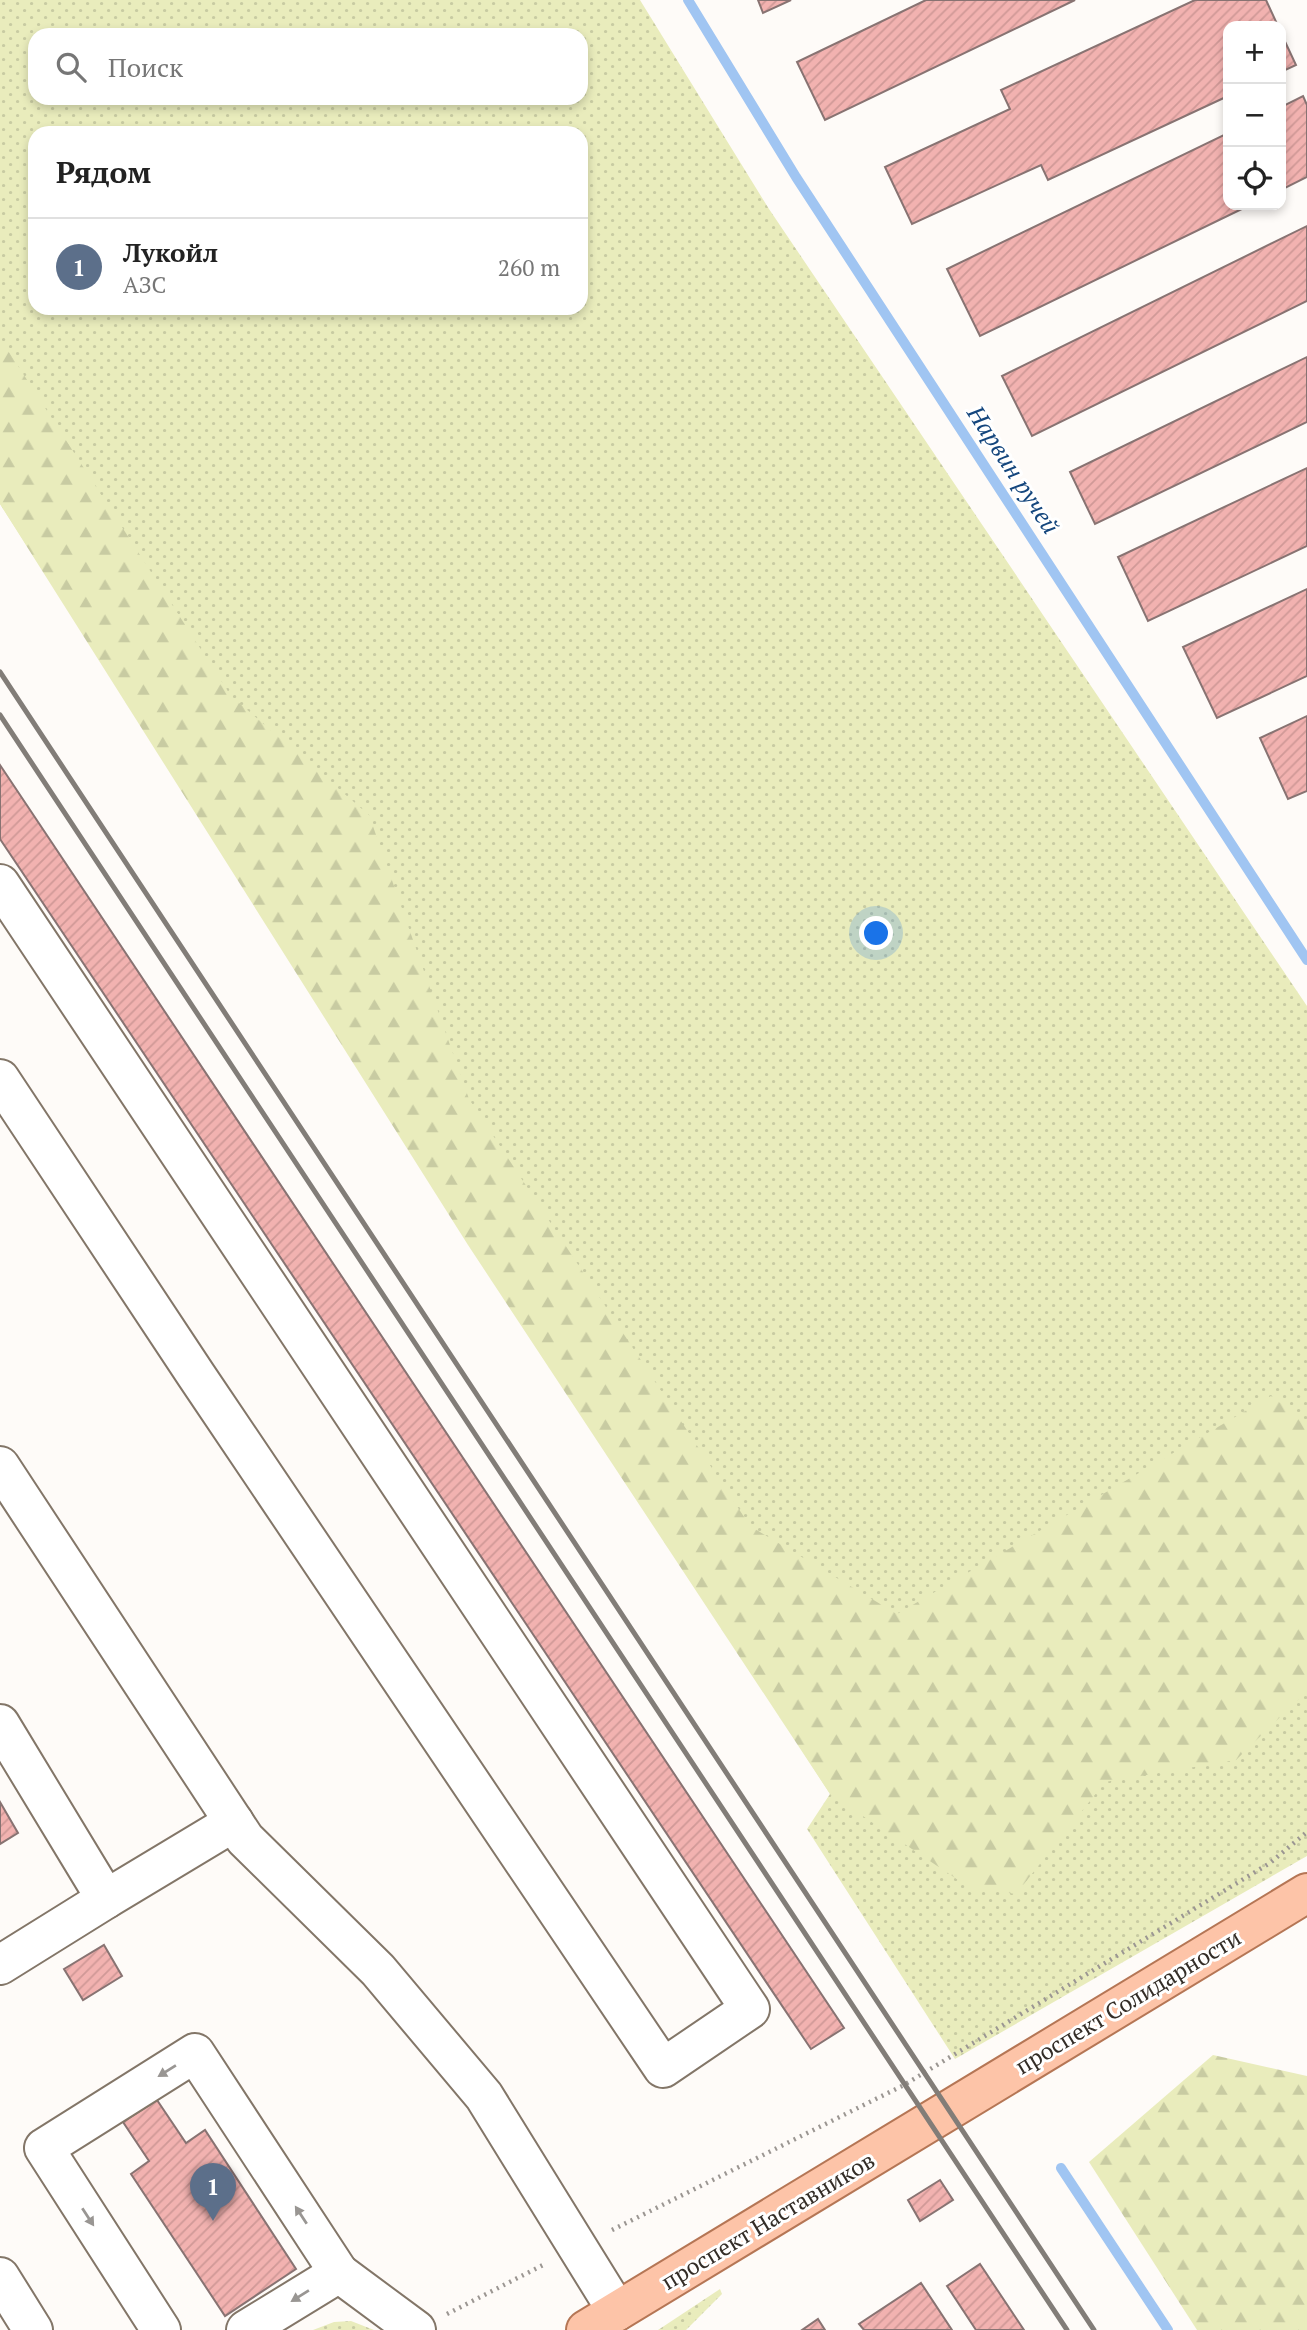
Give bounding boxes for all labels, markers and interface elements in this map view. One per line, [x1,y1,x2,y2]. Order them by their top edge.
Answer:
map controls [1223,21,1286,210]
button: + [1223,21,1286,84]
search box [28,28,588,105]
icon: search [52,48,90,86]
text: Поиск [108,50,183,84]
button: − [1223,84,1286,147]
button: locate [1223,147,1286,210]
text: Рядом [56,152,151,192]
text: Лукойл [123,235,218,269]
text: 1 [73,252,86,283]
text: 260 m [498,252,560,283]
text: АЗС [123,269,166,300]
water label: Нарвин ручей [960,398,1067,540]
your location [859,916,893,950]
street label: проспект Солидарности [1009,1922,1246,2081]
one-way arrow [157,2064,177,2077]
street label: проспект Наставников [655,2144,880,2297]
pin: 1 [190,2163,236,2221]
one-way arrow [295,2206,308,2225]
one-way arrow [82,2207,95,2227]
one-way arrow [290,2290,310,2303]

